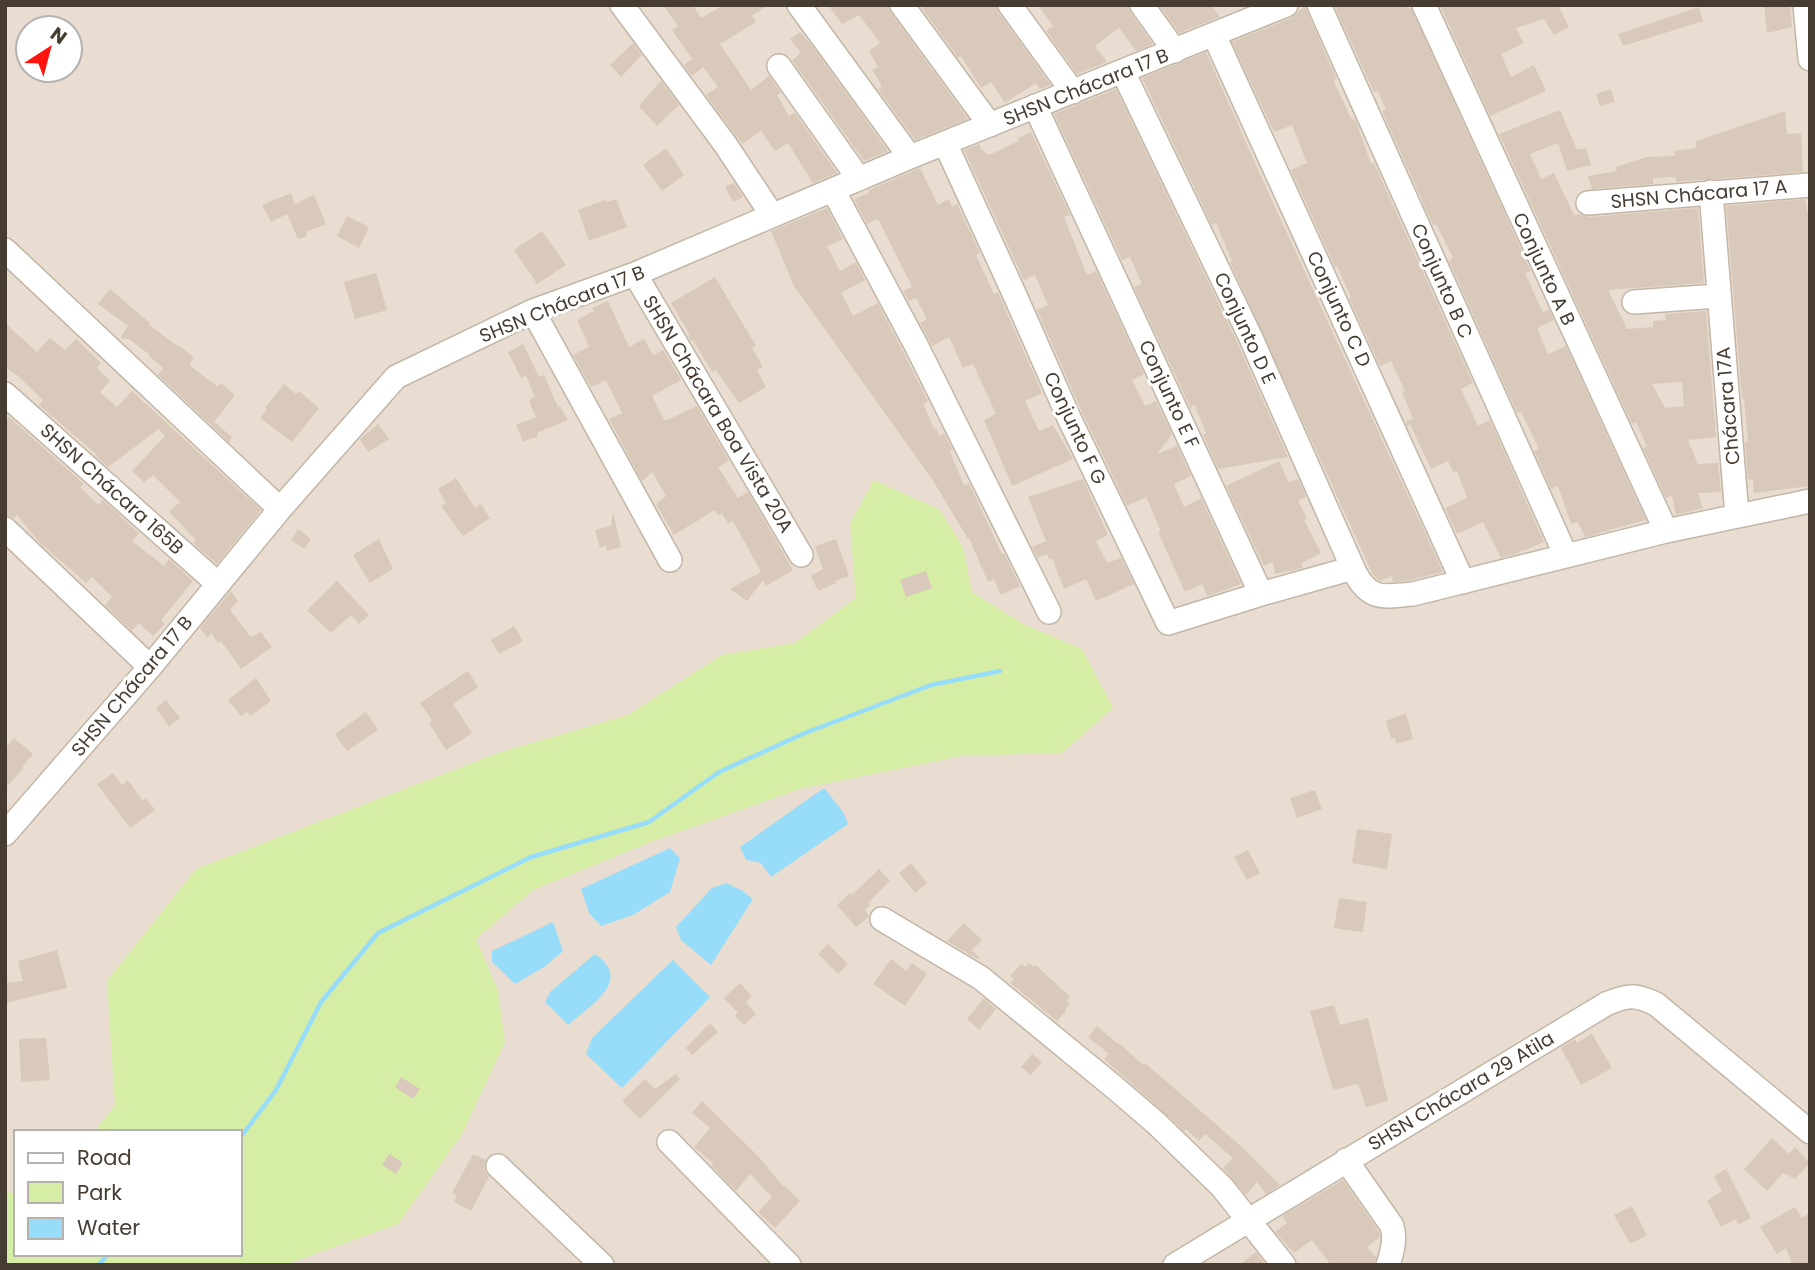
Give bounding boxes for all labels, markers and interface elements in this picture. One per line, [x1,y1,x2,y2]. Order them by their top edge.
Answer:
north arrow [14,14,84,84]
text: N [45,21,72,51]
street label: SHSN Chácara 17 B [999,41,1173,133]
street label: SHSN Chácara 17 A [1610,173,1789,215]
street label: Conjunto A B [1506,208,1582,330]
street label: Conjunto B C [1405,219,1479,343]
street label: Conjunto C D [1300,246,1378,372]
street label: SHSN Chácara 17 B [475,258,649,350]
street label: Conjunto D E [1207,268,1283,388]
street label: SHSN Chácara Boa Vista 20A [636,290,800,538]
street label: Conjunto E F [1132,335,1206,453]
street label: Chácara 17A [1709,346,1747,466]
street label: Conjunto F G [1037,367,1113,489]
street label: SHSN Chácara 165B [34,417,190,561]
street label: SHSN Chácara 17 B [65,610,199,762]
street label: SHSN Chácara 29 Atila [1363,1025,1559,1157]
legend [14,1130,242,1256]
text: Road [77,1143,132,1172]
text: Park [77,1178,122,1207]
text: Water [77,1213,140,1242]

